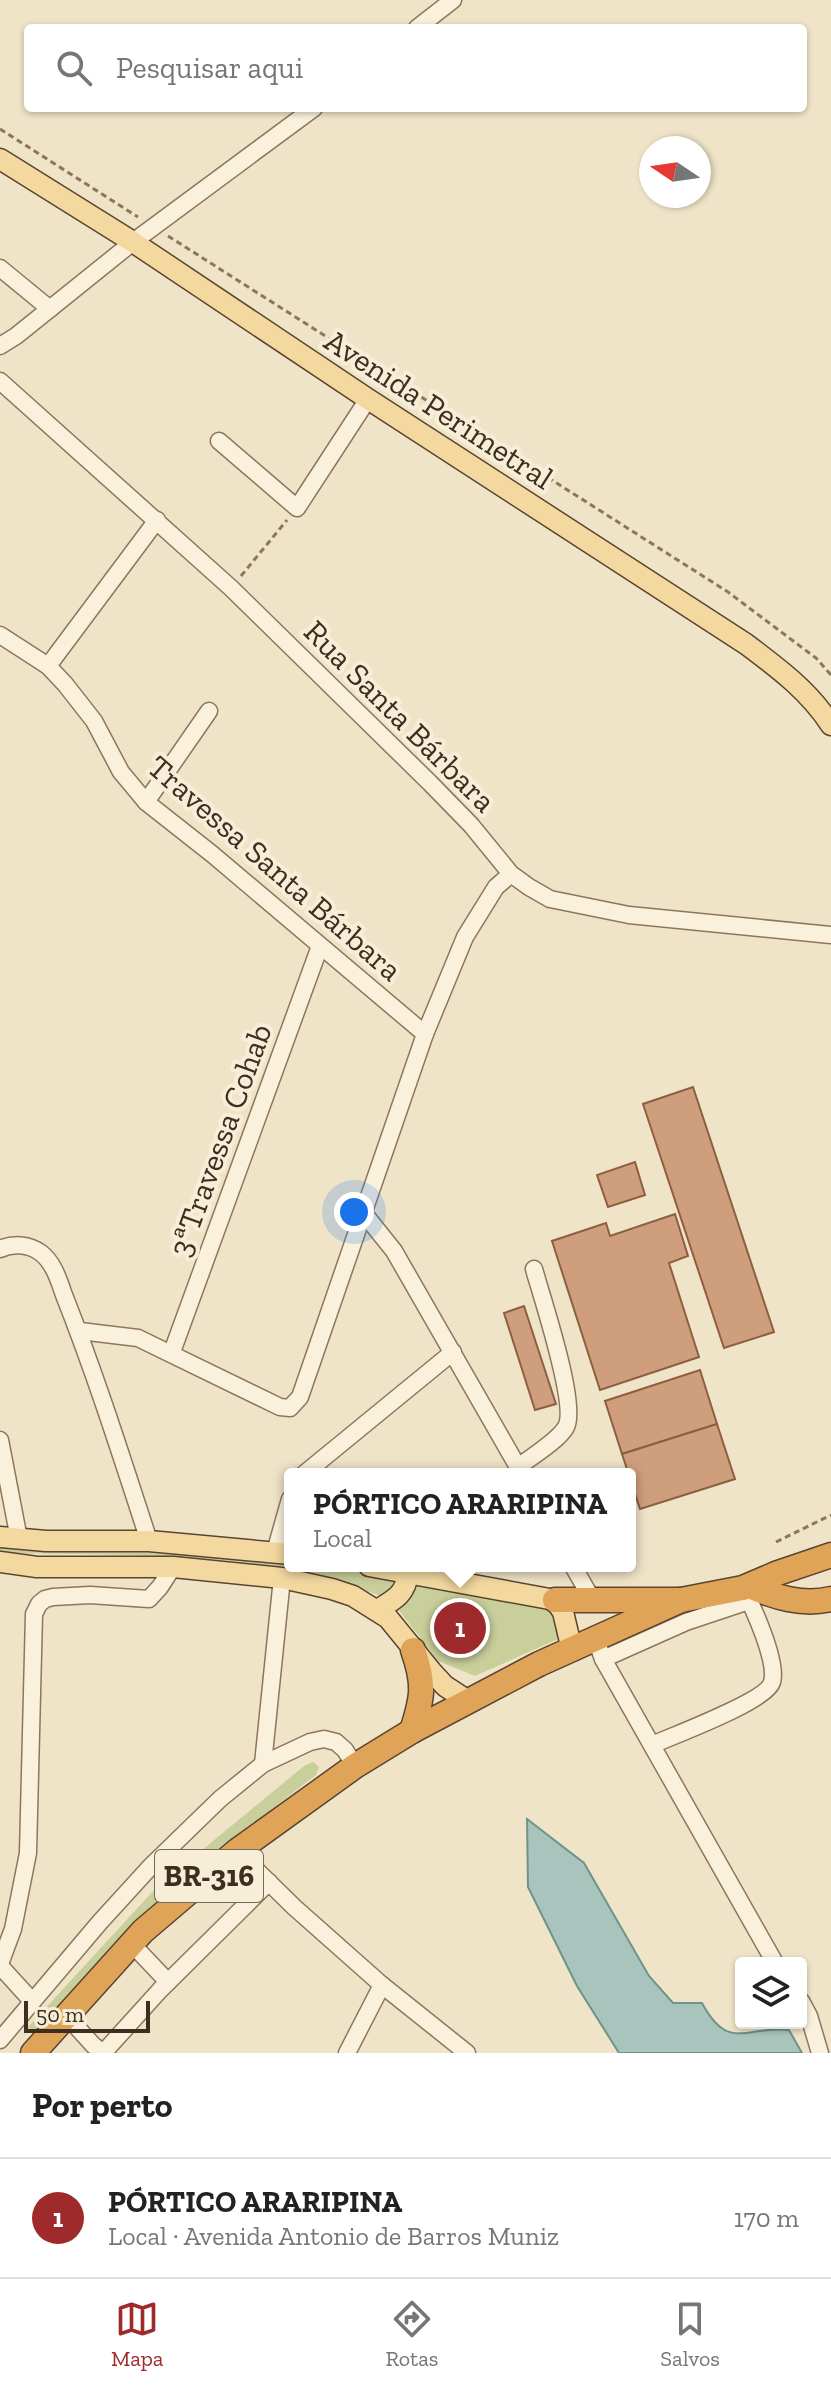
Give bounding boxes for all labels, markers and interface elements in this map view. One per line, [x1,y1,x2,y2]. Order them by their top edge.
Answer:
search box [24,24,807,112]
icon: search [52,46,96,90]
text: Pesquisar aqui [116,50,303,86]
north arrow [639,136,711,208]
street label: Avenida Perimetral [318,321,560,497]
street label: Rua Santa Bárbara [296,612,504,820]
street label: Travessa Santa Bárbara [140,747,410,989]
street label: 3ªTravessa Cohab [160,1019,280,1261]
your location [334,1192,374,1232]
popup [284,1468,636,1572]
text: PÓRTICO ARARIPINA [313,1486,607,1522]
text: Local [313,1522,372,1554]
pin: 1 [434,1598,486,1658]
road number: BR-316 [155,1850,263,1902]
map controls [735,1957,807,2029]
button: layers [735,1957,807,2029]
scale bar [24,1997,150,2033]
text: 50 m [36,2001,84,2028]
text: Por perto [32,2085,172,2126]
text: PÓRTICO ARARIPINA [108,2184,402,2220]
text: 1 [53,2202,63,2234]
text: 170 m [734,2202,799,2234]
text: Local · Avenida Antonio de Barros Muniz [108,2220,559,2252]
tab: Mapa [111,2297,164,2372]
tab: Rotas [385,2297,438,2372]
tab: Salvos [660,2297,720,2372]

